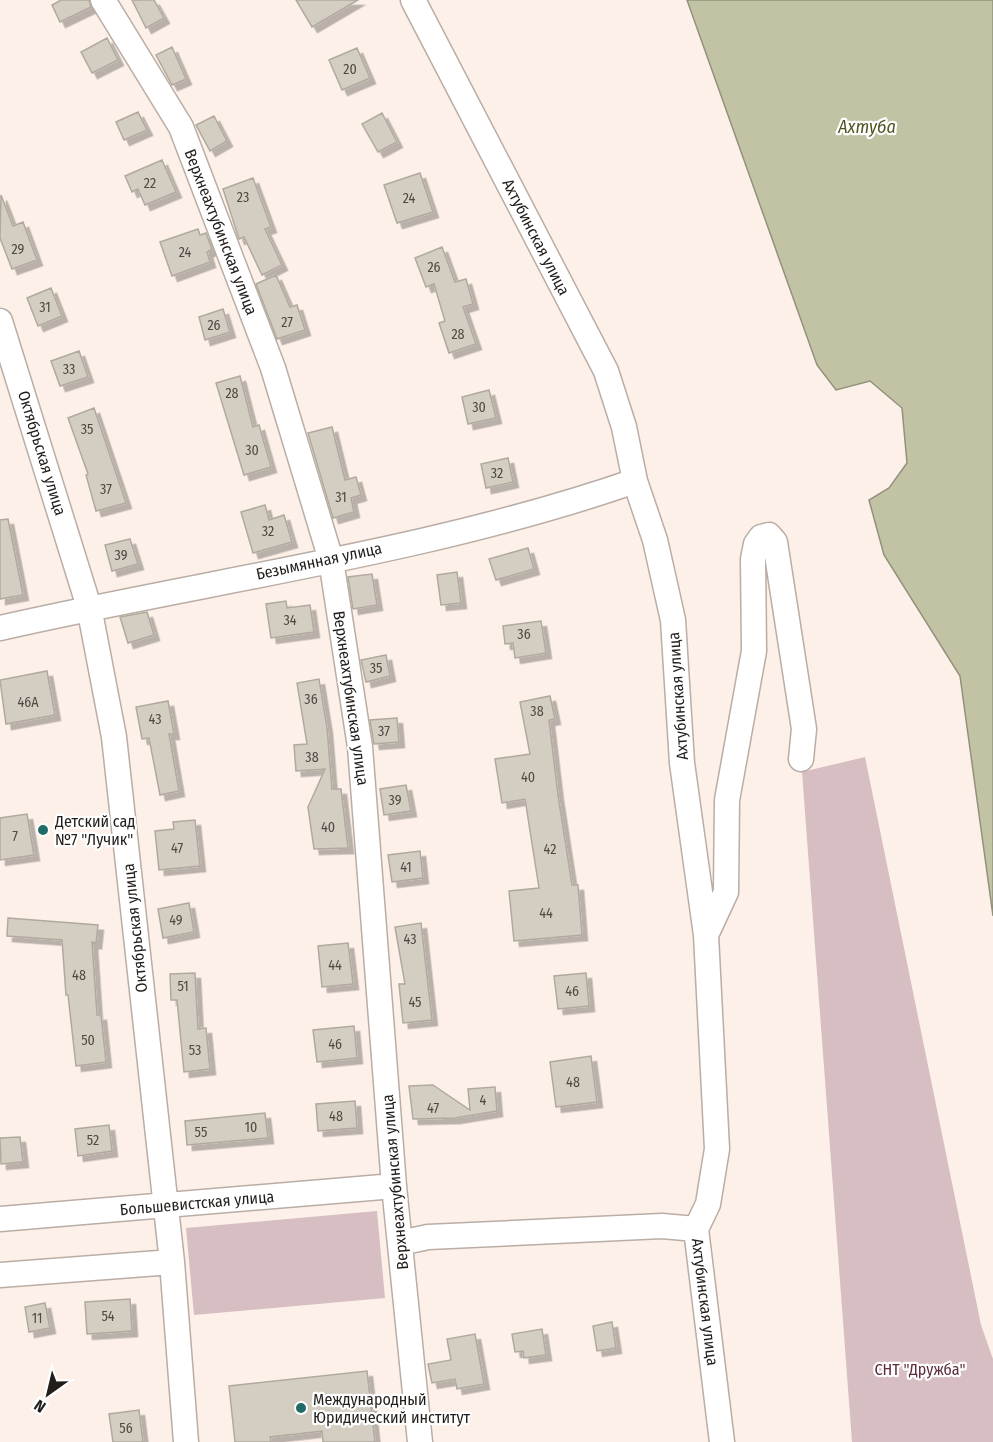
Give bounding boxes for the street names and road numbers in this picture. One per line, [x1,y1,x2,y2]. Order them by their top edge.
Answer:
street label: Верхнеахтубинская улица [181,146,261,318]
street label: Ахтубинская улица [498,176,574,299]
street label: Октябрьская улица [14,388,70,518]
street label: Безымянная улица [254,538,384,584]
street label: Верхнеахтубинская улица [329,610,373,787]
street label: Ахтубинская улица [664,631,692,761]
street label: Октябрьская улица [119,862,151,993]
street label: Верхнеахтубинская улица [378,1093,412,1270]
street label: Большевистская улица [119,1187,275,1219]
street label: Ахтубинская улица [688,1237,722,1367]

